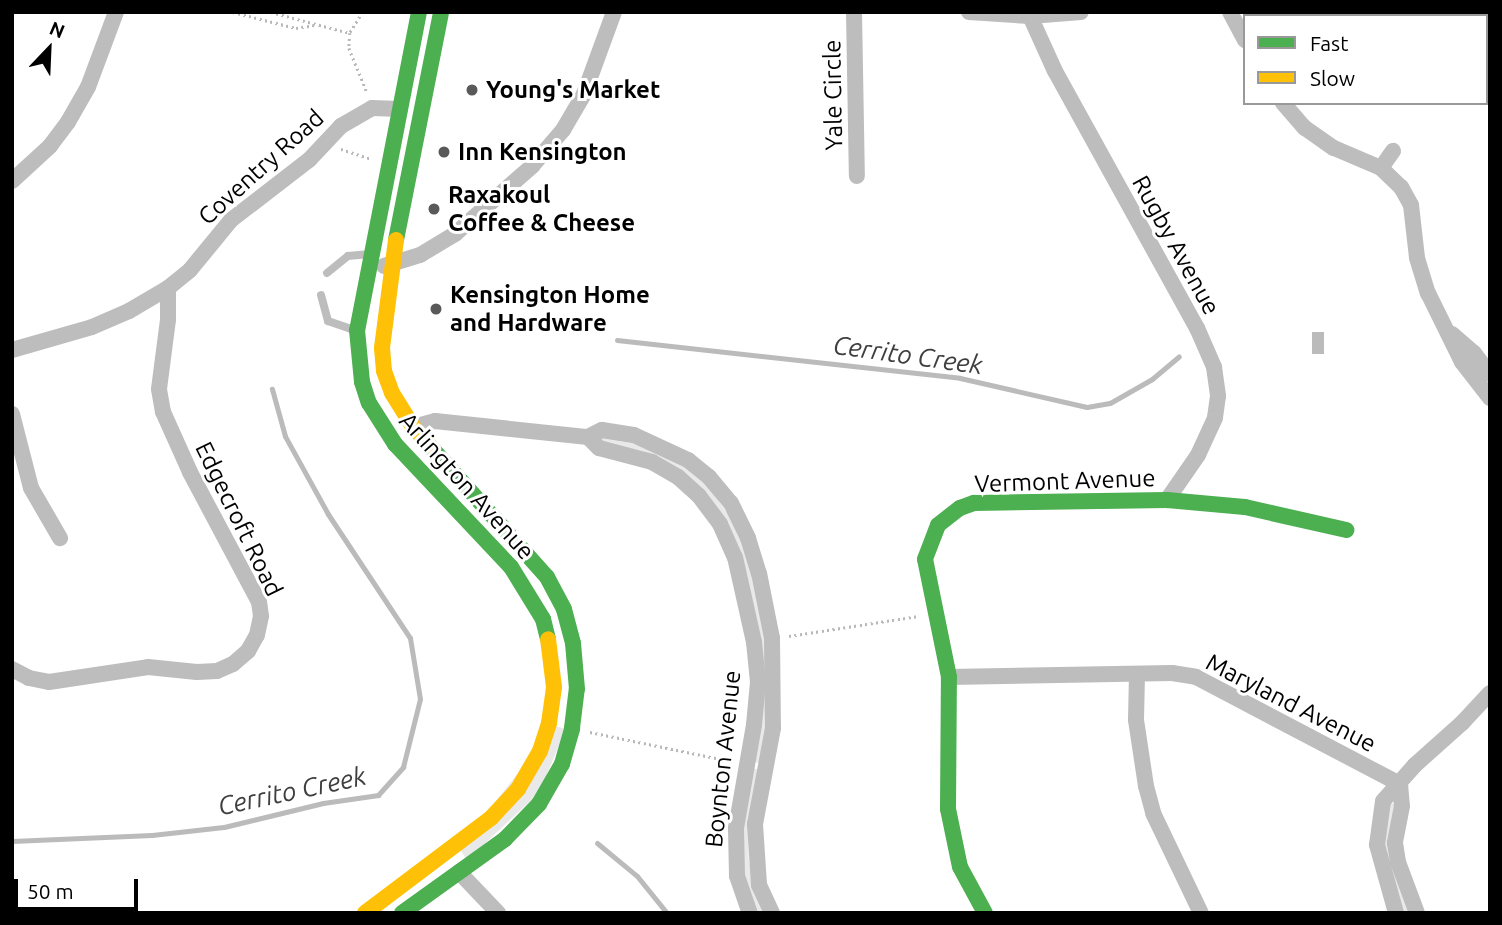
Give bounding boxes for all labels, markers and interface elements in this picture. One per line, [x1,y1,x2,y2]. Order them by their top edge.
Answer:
north arrow [14,14,84,84]
legend [1243,14,1488,105]
text: N [46,17,68,43]
text: Fast [1310,31,1348,55]
street label: Yale Circle [818,39,848,151]
text: Slow [1310,66,1355,90]
place label: Young's Market [486,76,660,104]
marker: Young's Market [464,82,480,98]
street label: Coventry Road [192,103,330,231]
place label: Inn Kensington [458,138,627,166]
marker: Inn Kensington [436,144,452,160]
street label: Rugby Avenue [1126,171,1226,319]
place label: Raxakoul Coffee & Cheese [448,181,635,237]
marker: Raxakoul Coffee & Cheese [426,201,442,217]
place label: Kensington Home and Hardware [450,281,650,337]
marker: Kensington Home and Hardware [428,301,444,317]
water label: Cerrito Creek [831,329,985,381]
street label: Arlington Avenue [393,407,541,565]
street label: Edgecroft Road [189,437,289,601]
street label: Vermont Avenue [974,463,1156,499]
street label: Maryland Avenue [1201,648,1381,758]
street label: Boynton Avenue [699,669,747,849]
water label: Cerrito Creek [215,760,369,822]
scale bar [18,866,142,910]
text: 50 m [27,879,74,903]

